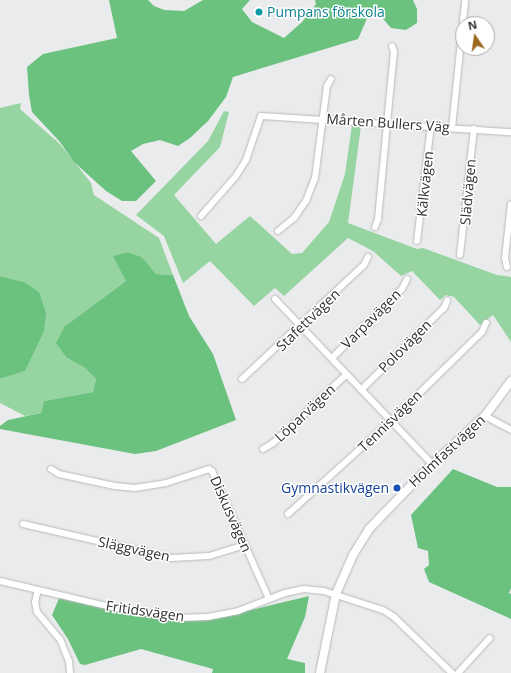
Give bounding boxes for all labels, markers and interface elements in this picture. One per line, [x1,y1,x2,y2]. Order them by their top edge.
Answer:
place label: Pumpans förskola [267,4,385,20]
marker: Pumpans förskola [254,7,264,17]
north arrow [455,16,495,56]
text: N [466,16,478,33]
street label: Mårten Bullers Väg [326,110,450,136]
street label: Kälkvägen [413,150,437,218]
street label: Slädvägen [457,158,479,226]
street label: Stafettvägen [273,286,343,354]
street label: Varpavägen [338,286,404,352]
street label: Polovägen [375,316,435,376]
street label: Löparvägen [271,381,339,445]
street label: Tennisvägen [355,387,425,455]
street label: Holmfastvägen [405,411,489,491]
street label: Diskusvägen [207,473,255,555]
place label: Gymnastikvägen [281,480,389,496]
marker: Gymnastikvägen [392,483,402,493]
street label: Släggvägen [97,533,171,565]
street label: Fritidsvägen [105,597,185,625]

